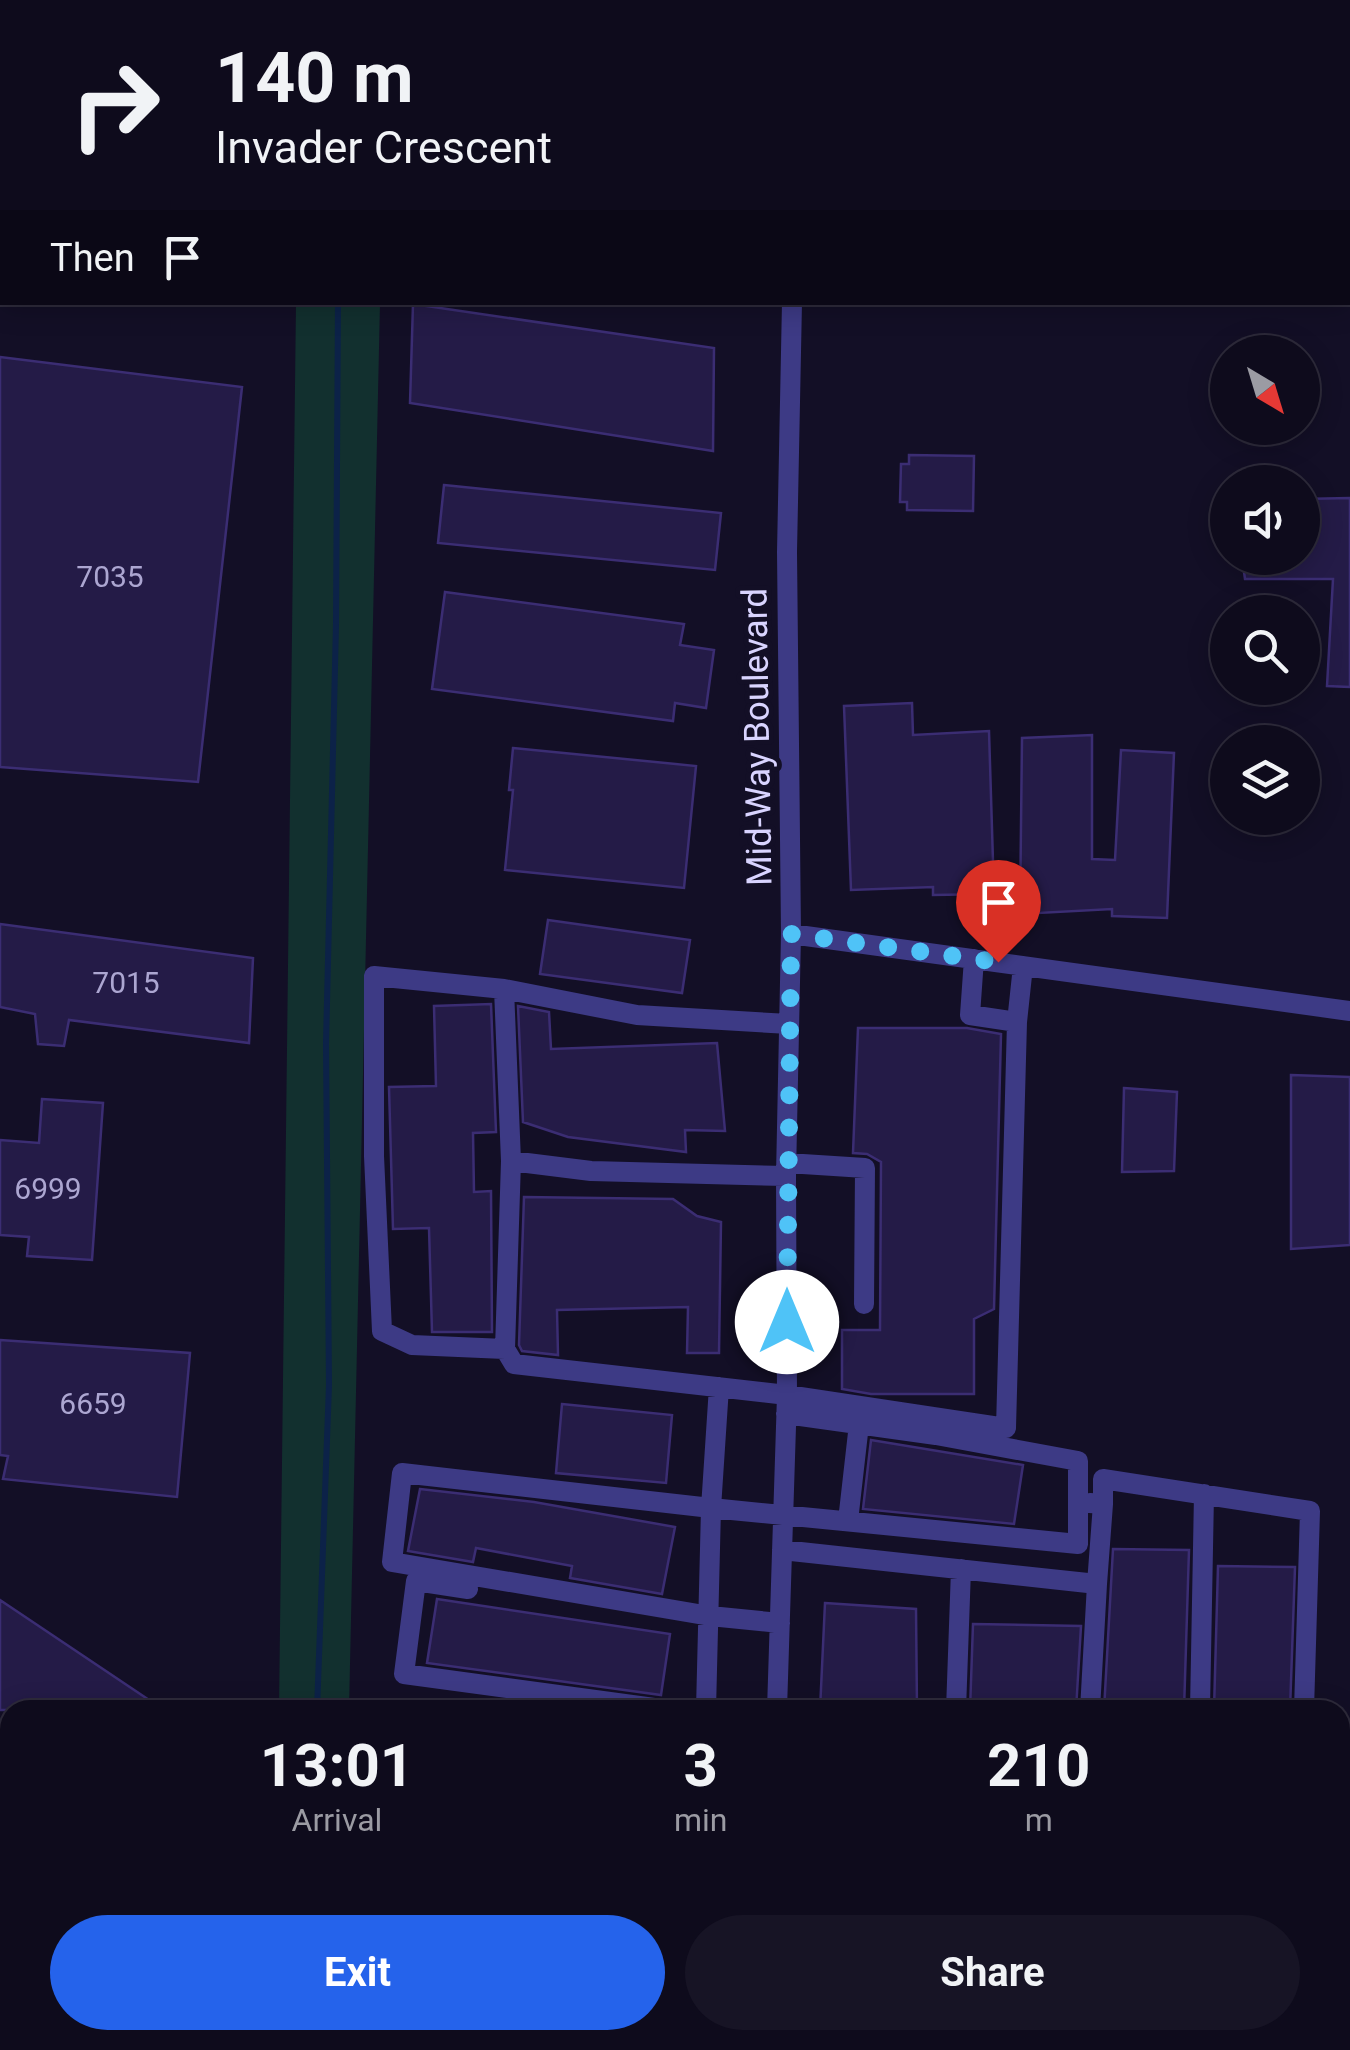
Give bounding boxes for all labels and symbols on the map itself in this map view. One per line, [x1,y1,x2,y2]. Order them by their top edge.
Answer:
north arrow [1210,335,1320,445]
house number: 7035 [76,559,144,594]
street label: Mid-Way Boulevard [734,588,781,886]
pin [956,860,1041,963]
house number: 7015 [92,965,160,1000]
house number: 6999 [14,1171,82,1206]
position arrow [735,1270,839,1374]
house number: 6659 [59,1386,127,1421]

